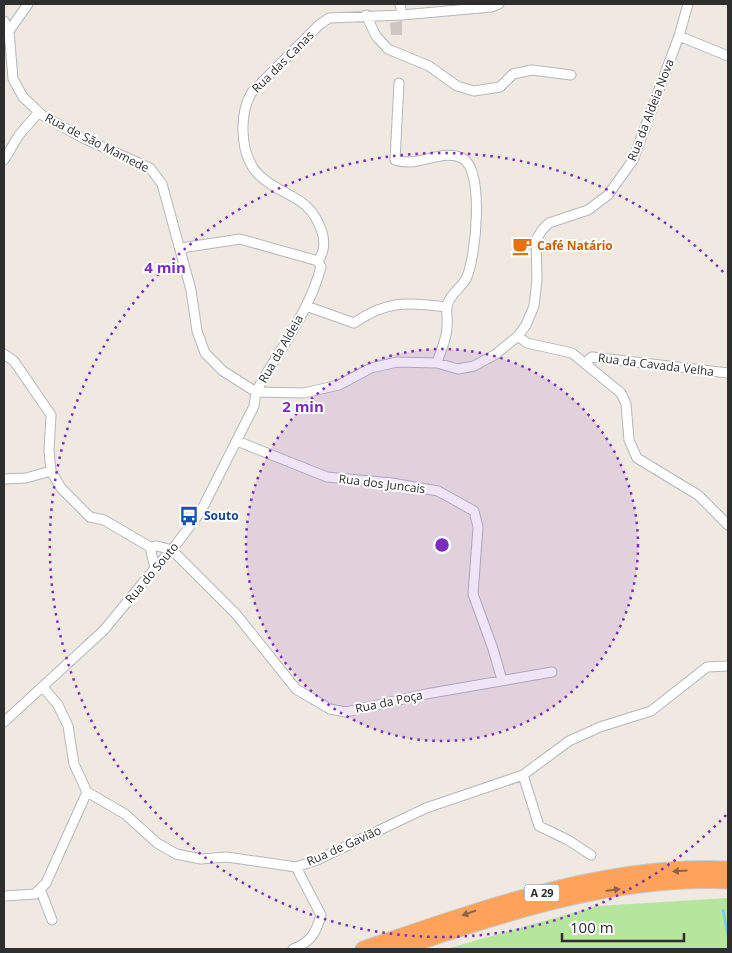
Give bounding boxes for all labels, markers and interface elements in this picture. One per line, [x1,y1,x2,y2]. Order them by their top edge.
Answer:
street label: Rua das Canas [248,27,318,96]
street label: Rua da Aldeia Nova [623,56,678,163]
street label: Rua de São Mamede [42,109,152,176]
cafe icon: Café Natário [511,235,533,257]
place label: Café Natário [537,237,613,254]
text: 4 min [144,257,186,277]
street label: Rua da Aldeia [254,312,307,386]
street label: Rua da Cavada Velha [597,349,715,380]
text: 2 min [282,396,324,416]
street label: Rua dos Juncais [338,470,427,497]
bus stop icon: Souto [178,505,200,527]
place label: Souto [204,507,239,524]
centre of rings [433,536,451,554]
street label: Rua do Souto [121,539,182,607]
street label: Rua da Poça [354,686,424,717]
street label: Rua de Gavião [304,821,384,870]
one-way arrow [671,867,687,875]
road number: A 29 [524,884,560,901]
one-way arrow [605,886,621,894]
one-way arrow [462,910,477,918]
scale bar [562,910,684,942]
text: 100 m [570,917,614,937]

